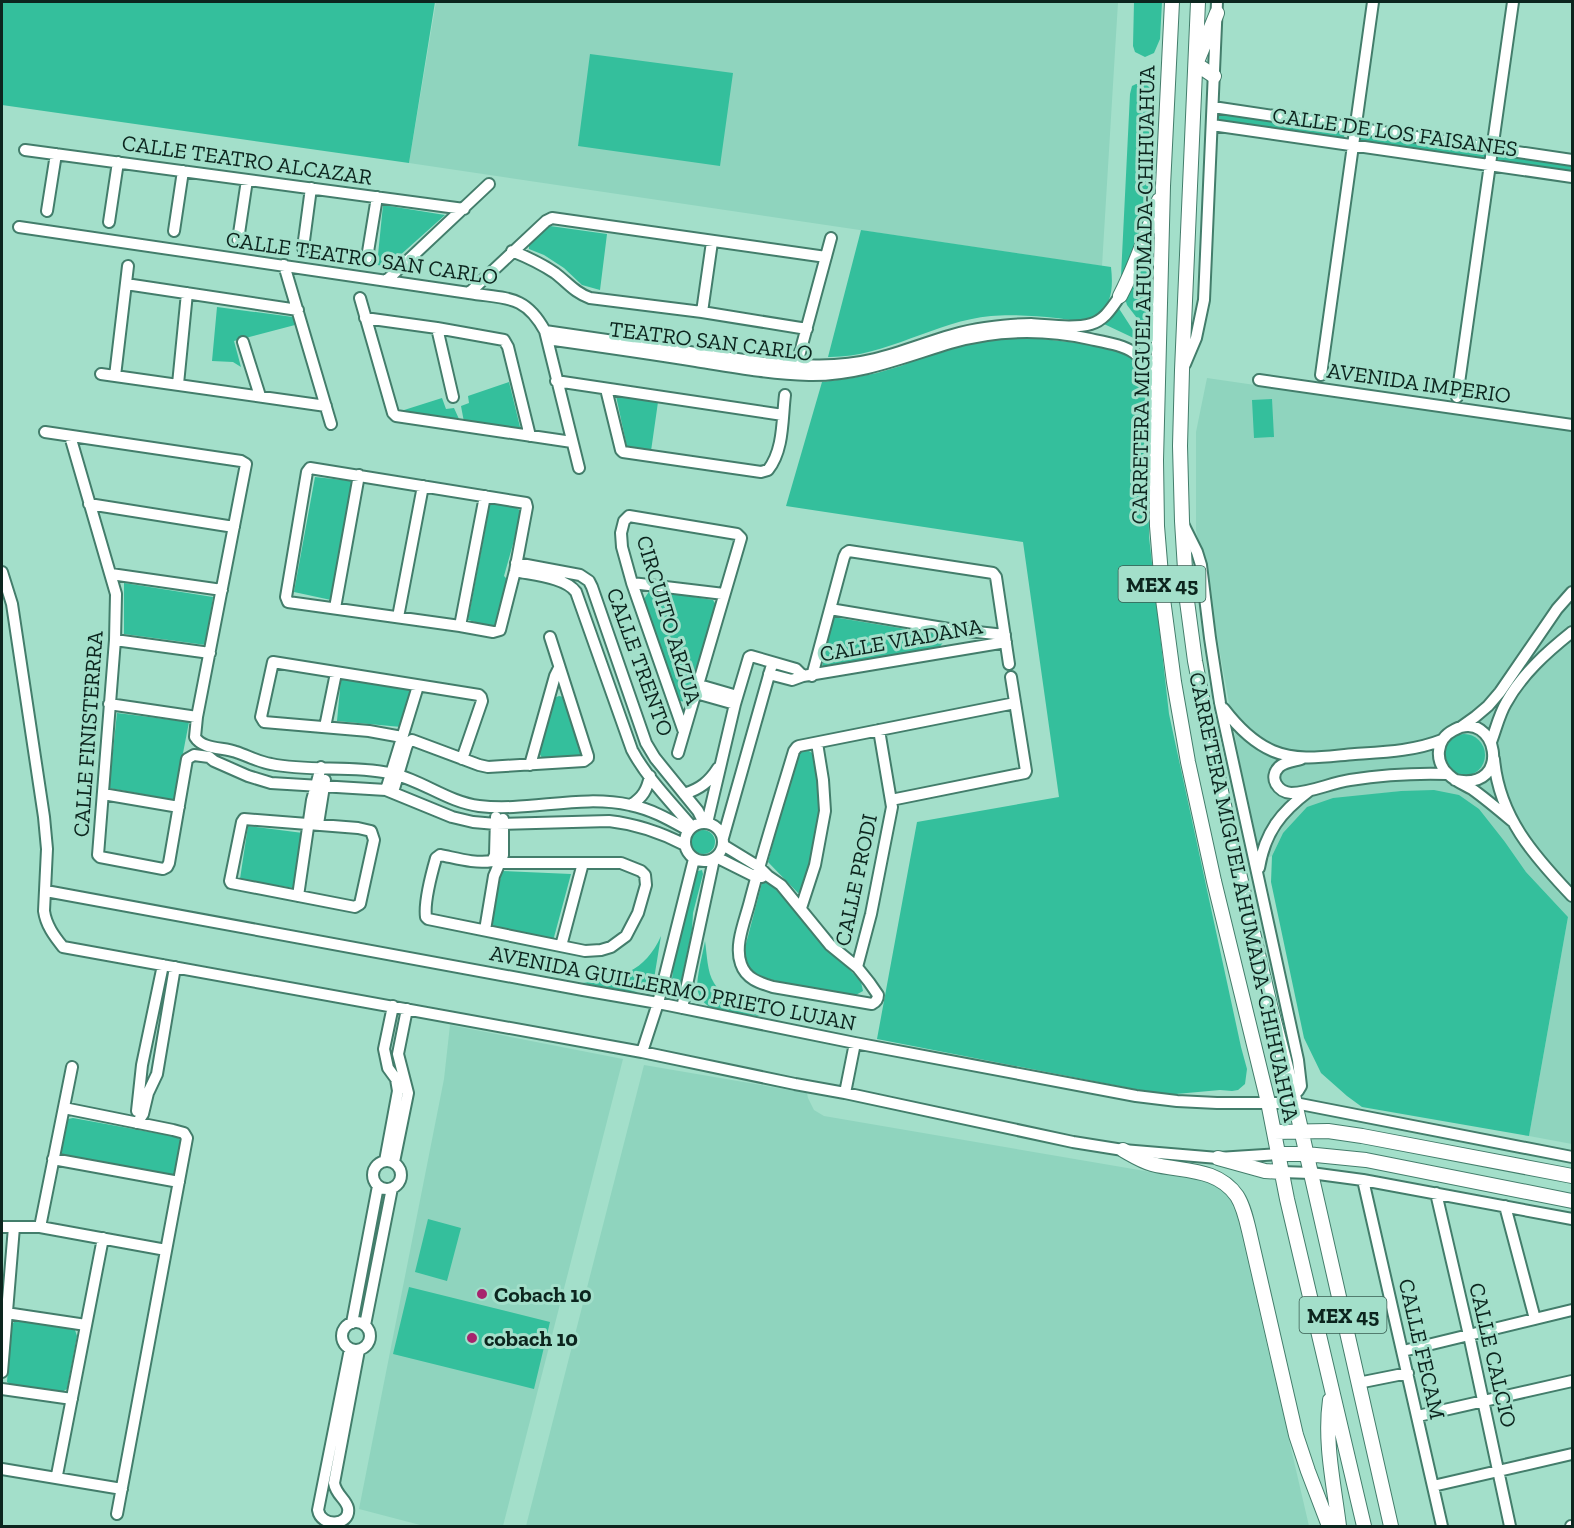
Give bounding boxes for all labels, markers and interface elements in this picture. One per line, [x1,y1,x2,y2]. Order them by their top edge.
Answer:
street label: CARRETERA MIGUEL AHUMADA-CHIHUAHUA [1125,65,1161,525]
street label: CALLE DE LOS FAISANES [1271,101,1519,163]
street label: CALLE TEATRO ALCAZAR [120,129,374,191]
street label: CALLE TEATRO SAN CARLO [224,226,500,290]
street label: TEATRO SAN CARLO [608,315,814,367]
street label: AVENIDA IMPERIO [1326,357,1512,409]
street label: CIRCUITO ARZUA [630,532,708,708]
road number: MEX 45 [1118,566,1206,602]
street label: CALLE TRENTO [601,584,679,740]
street label: CALLE VIADANA [818,612,985,668]
street label: CALLE FINISTERRRA [67,629,109,838]
street label: CARRETERA MIGUEL AHUMADA-CHIHUAHUA [1183,670,1305,1125]
street label: CALLE PRODI [829,811,883,949]
street label: AVENIDA GUILLERMO PRIETO LUJAN [488,939,858,1037]
street label: CALLE FECAM [1393,1276,1451,1422]
street label: CALLE CALCIO [1463,1280,1523,1430]
place label: Cobach 10 [494,1281,592,1308]
marker: Cobach 10 [475,1287,489,1301]
road number: MEX 45 [1300,1297,1386,1333]
place label: cobach 10 [484,1325,578,1352]
marker: cobach 10 [465,1331,479,1345]

